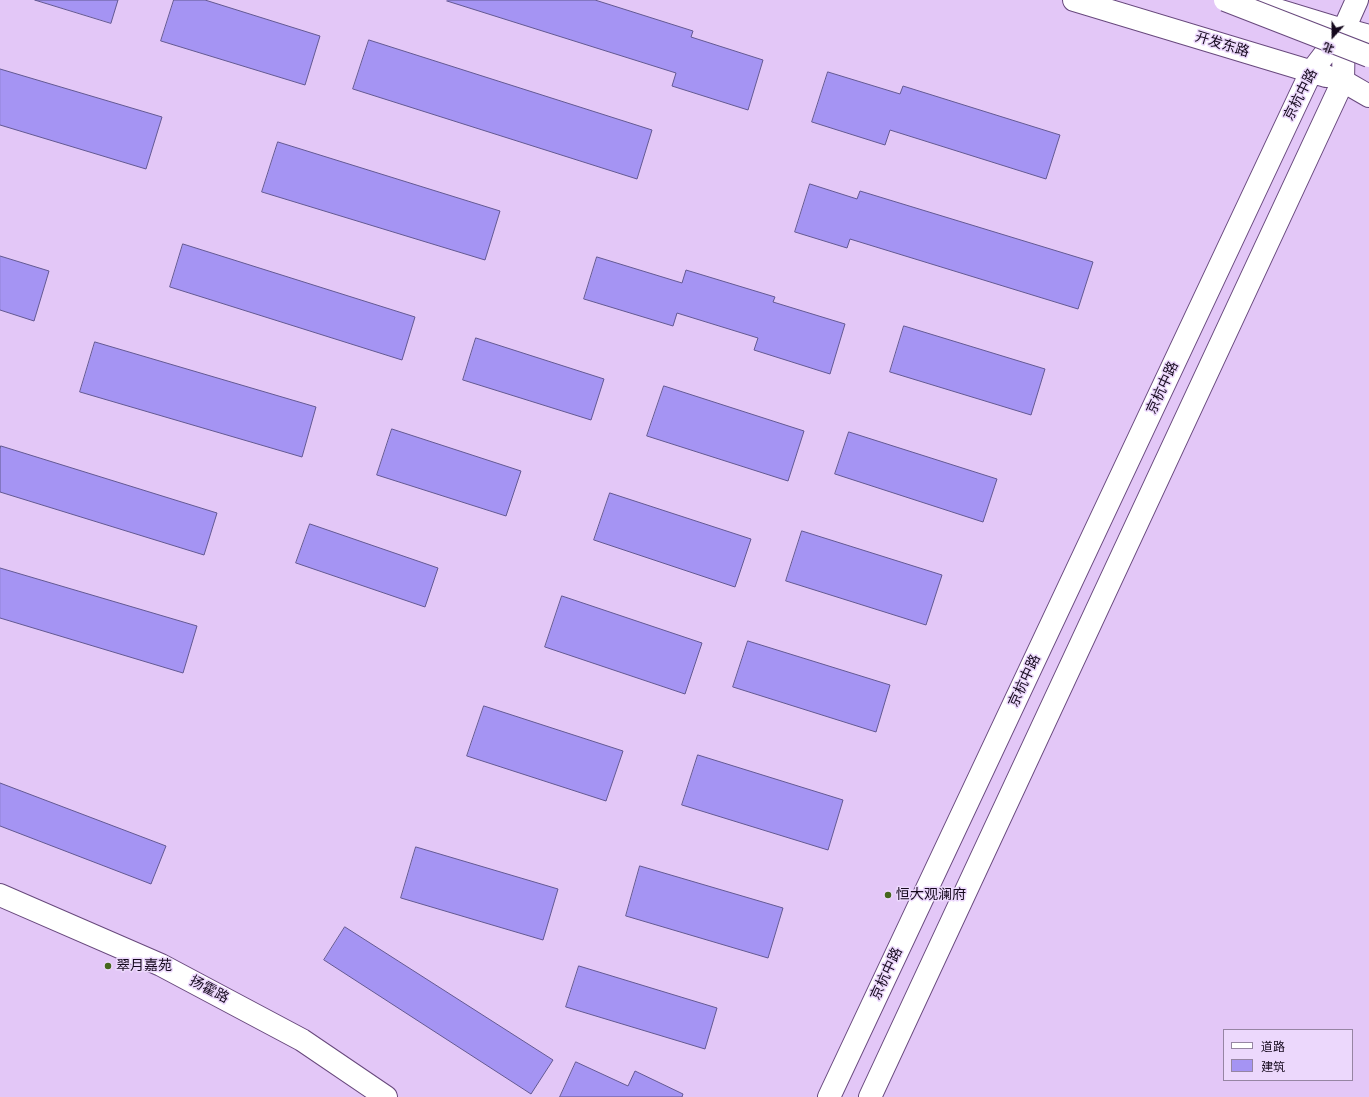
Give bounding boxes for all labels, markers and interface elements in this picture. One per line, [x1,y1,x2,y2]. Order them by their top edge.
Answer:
north arrow [1313,16,1353,56]
street label: 开发东路 [1193,29,1251,61]
text: 北 [1321,40,1336,56]
street label: 京杭中路 [1281,66,1321,124]
street label: 京杭中路 [1144,359,1182,417]
street label: 京杭中路 [1006,652,1044,710]
place label: 恒大观澜府 [896,887,966,903]
marker: 恒大观澜府 [883,890,893,900]
street label: 京杭中路 [868,945,906,1003]
place label: 翠月嘉苑 [116,958,172,974]
marker: 翠月嘉苑 [103,961,113,971]
street label: 扬霍路 [187,973,231,1007]
legend [1223,1029,1353,1081]
text: 道路 [1261,1040,1285,1054]
text: 建筑 [1261,1060,1285,1074]

